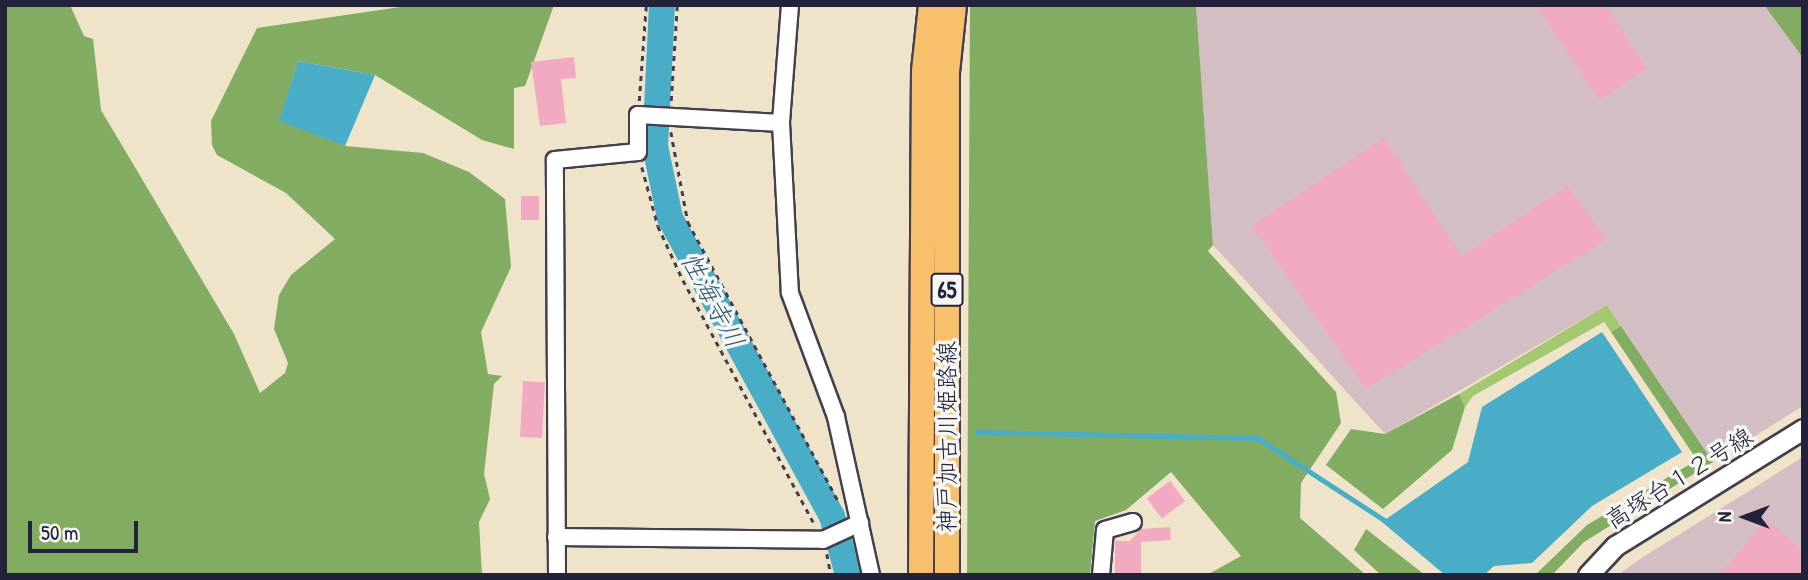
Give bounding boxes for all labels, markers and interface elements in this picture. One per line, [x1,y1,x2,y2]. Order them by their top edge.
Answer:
water label: 性海寺川 [675,247,751,353]
road number: 65 [930,270,964,310]
street label: 神戸加古川姫路線 [933,341,961,533]
street label: 高塚台１２号線 [1600,421,1758,535]
north arrow [1710,482,1780,552]
scale bar [32,506,142,550]
text: N [1711,512,1737,522]
text: 50 m [41,518,78,547]

